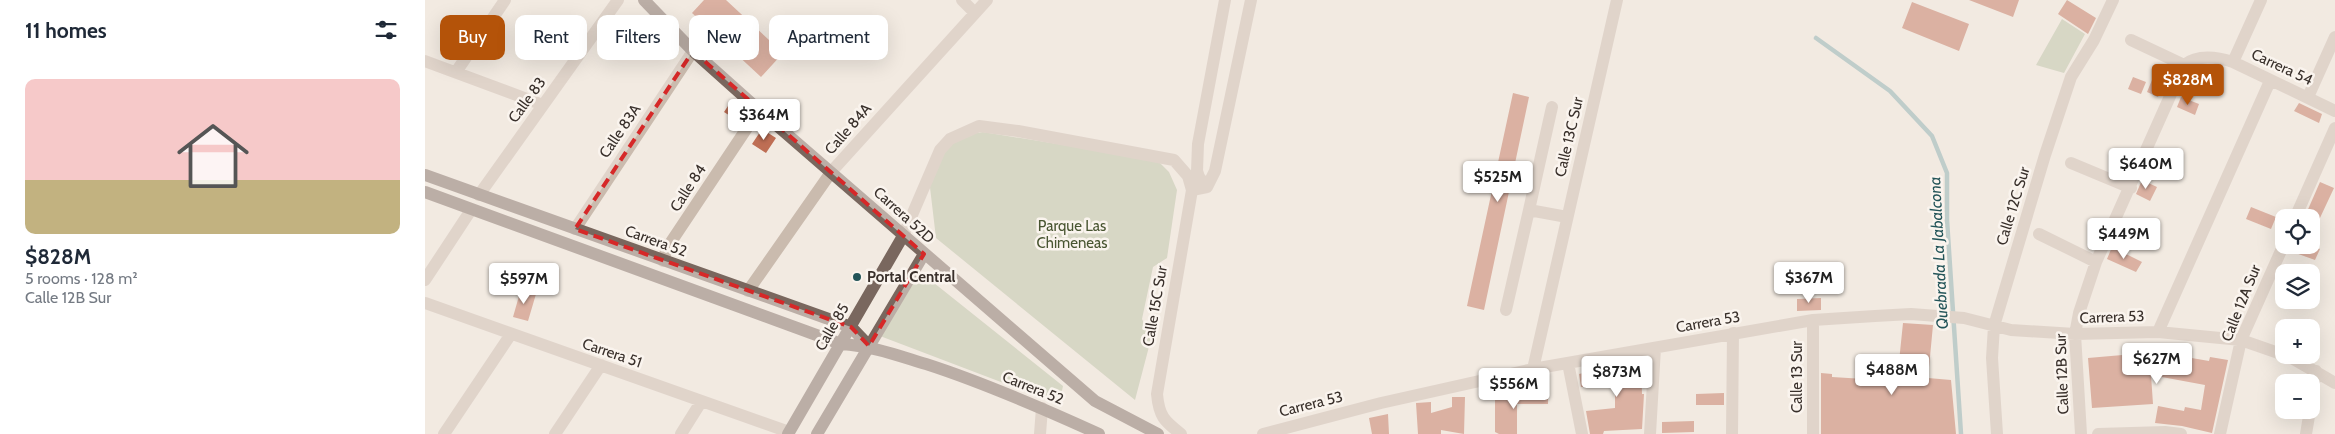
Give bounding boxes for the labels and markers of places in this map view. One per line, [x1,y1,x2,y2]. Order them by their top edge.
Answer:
pin: $828M [2153,64,2223,106]
pin: $364M [729,98,799,141]
pin: $640M [2111,148,2181,190]
pin: $525M [1463,160,1533,203]
pin: $449M [2089,218,2159,260]
pin: $597M [489,262,559,305]
pin: $367M [1774,262,1844,304]
place label: Portal Central [867,268,956,286]
marker: Portal Central [851,271,863,283]
pin: $627M [2122,342,2192,385]
pin: $488M [1857,354,1927,396]
pin: $873M [1582,356,1652,398]
pin: $556M [1479,368,1549,410]

